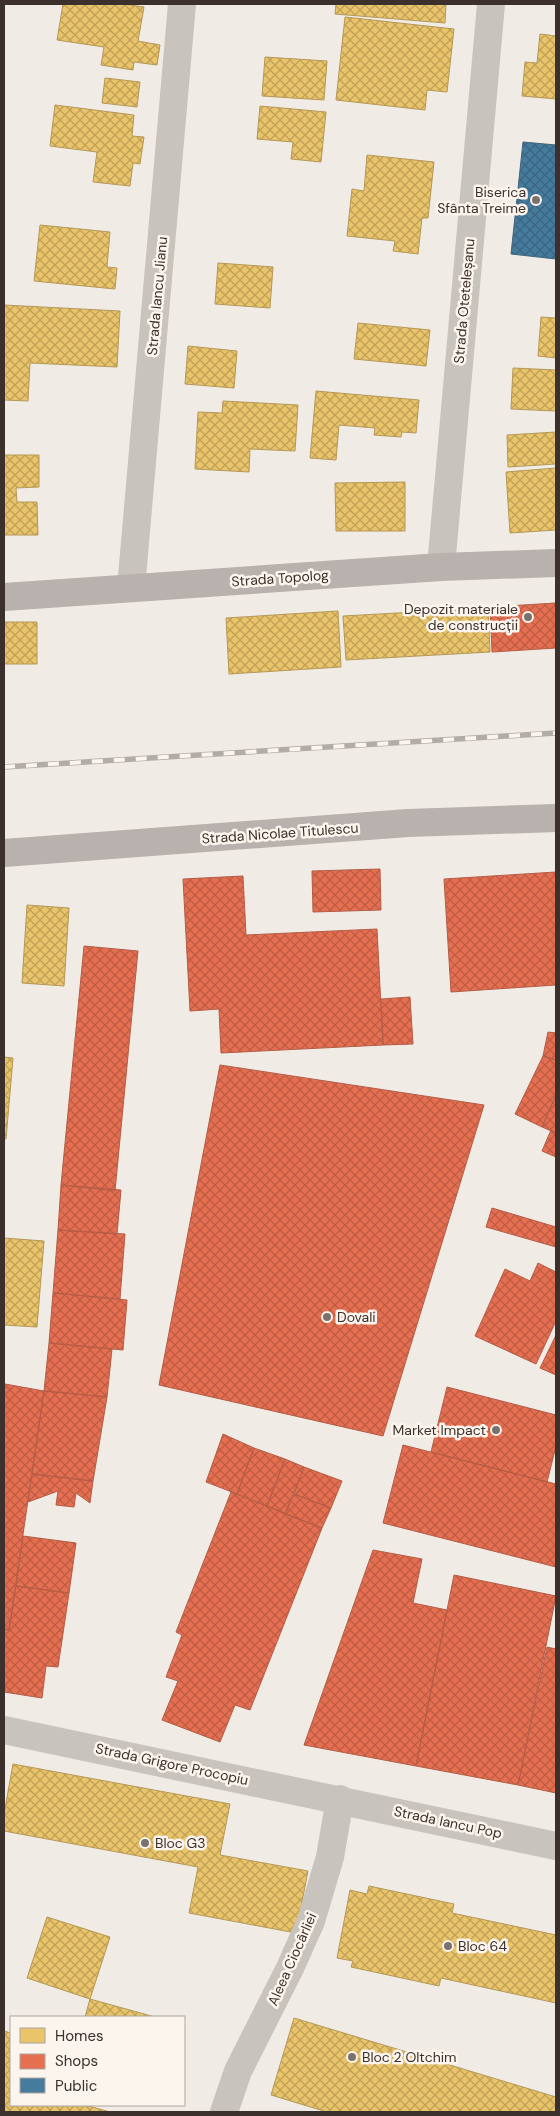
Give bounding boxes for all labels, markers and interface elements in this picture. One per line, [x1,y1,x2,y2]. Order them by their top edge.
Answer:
place label: Biserica Sfânta Treime [437,183,526,217]
marker: Biserica Sfânta Treime [530,194,542,206]
street label: Strada Iancu Jianu [143,236,171,356]
street label: Strada Oteteleșanu [450,238,478,364]
street label: Strada Topolog [231,566,329,590]
place label: Depozit materiale de construcții [404,600,518,634]
marker: Depozit materiale de construcții [522,611,534,623]
street label: Strada Nicolae Titulescu [201,819,359,847]
place label: Dovali [337,1308,376,1326]
marker: Dovali [321,1311,333,1323]
place label: Market Impact [393,1421,486,1439]
marker: Market Impact [490,1424,502,1436]
street label: Strada Grigore Procopiu [94,1739,250,1789]
street label: Strada Iancu Pop [392,1802,504,1842]
place label: Bloc G3 [155,1834,205,1852]
marker: Bloc G3 [139,1837,151,1849]
street label: Aleea Ciocârliei [263,1910,321,2008]
place label: Bloc 64 [458,1937,507,1955]
marker: Bloc 64 [442,1940,454,1952]
legend [10,2016,185,2106]
text: Homes [55,2026,104,2046]
place label: Bloc 2 Oltchim [362,2048,457,2066]
text: Shops [55,2051,98,2071]
marker: Bloc 2 Oltchim [346,2051,358,2063]
text: Public [55,2076,97,2096]

